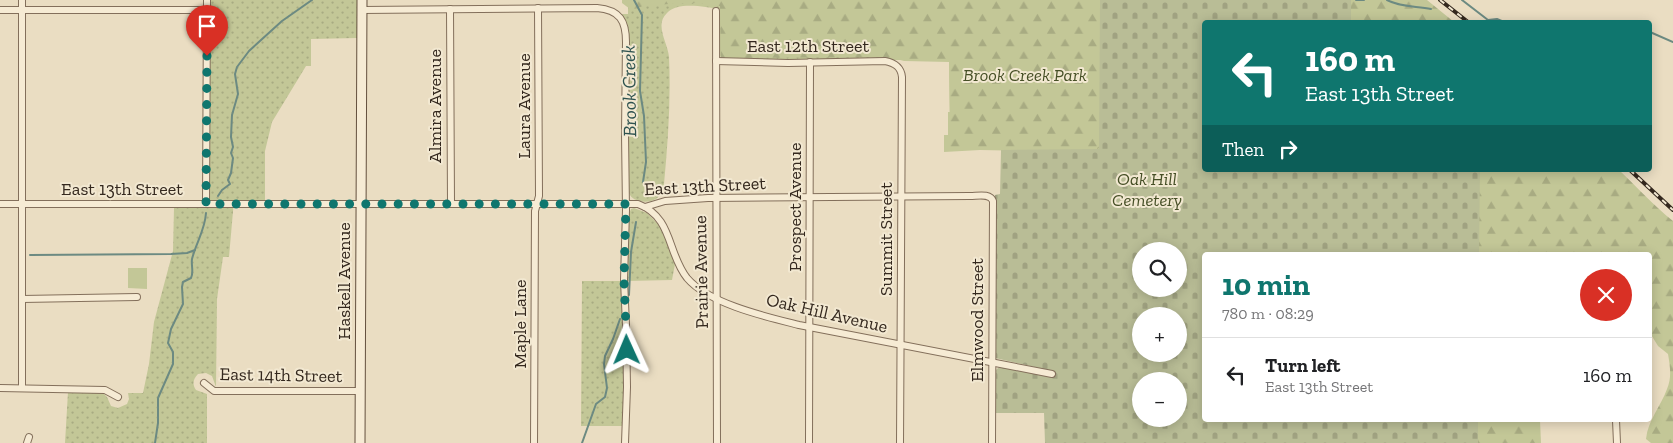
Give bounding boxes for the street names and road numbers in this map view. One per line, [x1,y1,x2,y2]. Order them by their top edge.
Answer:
street label: East 12th Street [747,35,869,57]
street label: Almira Avenue [424,49,446,163]
street label: Laura Avenue [513,53,535,159]
street label: Prospect Avenue [784,143,806,271]
street label: East 13th Street [644,172,767,200]
street label: East 13th Street [61,178,183,200]
street label: Summit Street [875,182,897,296]
street label: Prairie Avenue [689,215,713,329]
street label: Haskell Avenue [333,222,355,340]
street label: Elmwood Street [966,258,988,382]
street label: Maple Lane [509,280,531,368]
street label: Oak Hill Avenue [764,288,890,338]
street label: East 14th Street [219,363,343,387]

